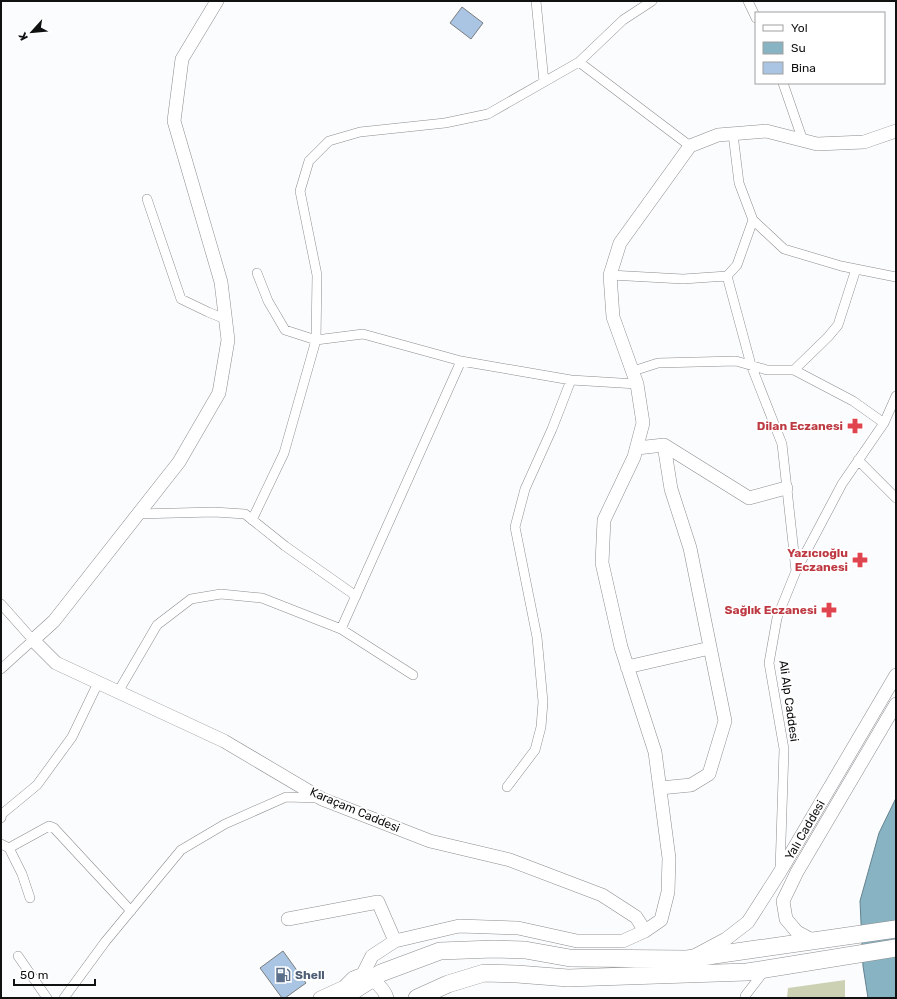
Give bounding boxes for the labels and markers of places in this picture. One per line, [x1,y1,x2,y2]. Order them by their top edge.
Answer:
pharmacy icon: Dilan Eczanesi [846,417,864,435]
place label: Dilan Eczanesi [757,419,843,433]
place label: Yazıcıoğlu Eczanesi [787,546,848,574]
pharmacy icon: Yazıcıoğlu Eczanesi [851,551,869,569]
pharmacy icon: Sağlık Eczanesi [820,601,838,619]
place label: Sağlık Eczanesi [725,603,817,617]
fuel station icon: Shell [274,966,292,984]
place label: Shell [295,968,325,982]

